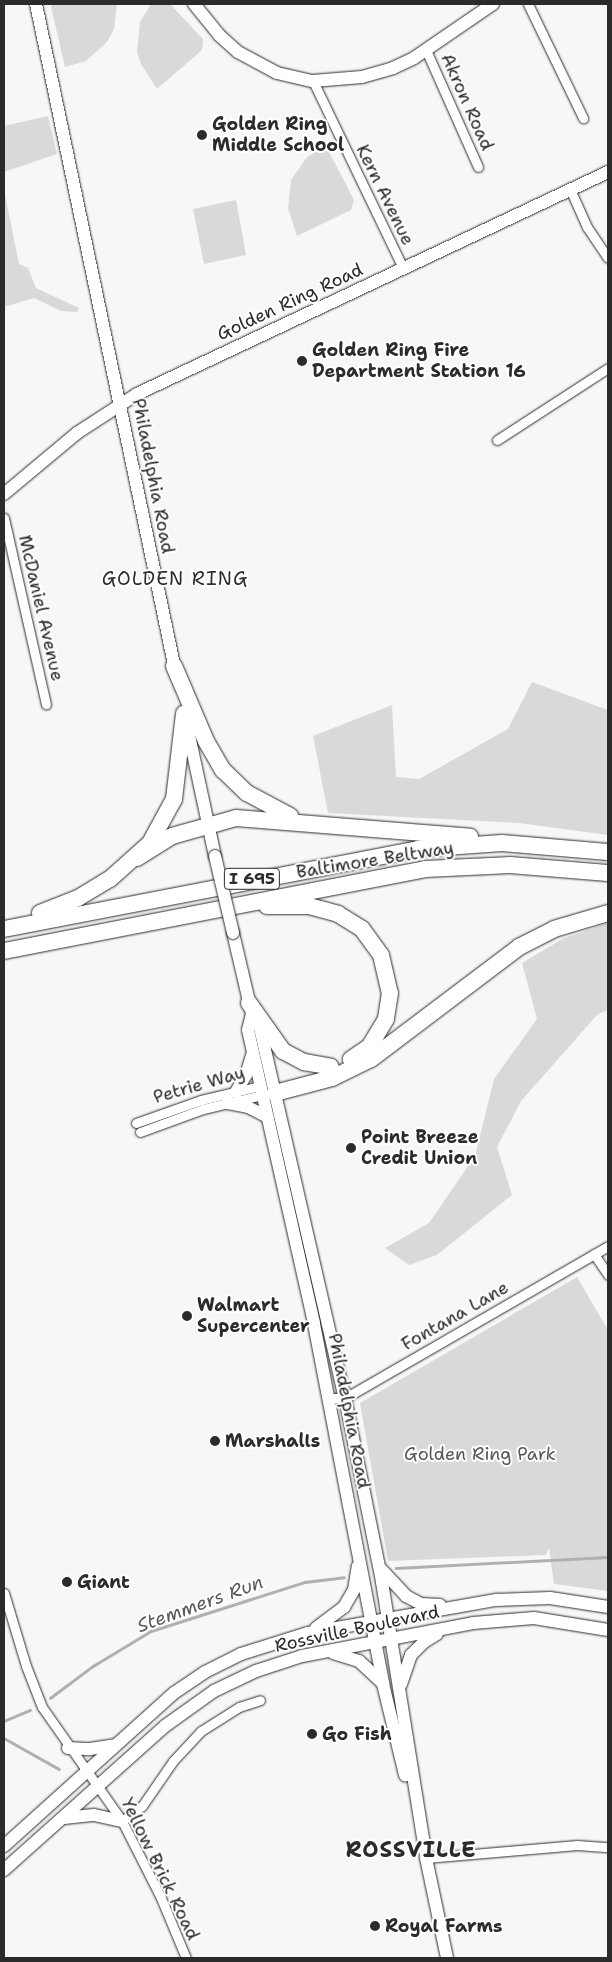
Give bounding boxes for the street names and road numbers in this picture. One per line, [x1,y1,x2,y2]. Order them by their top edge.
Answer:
street label: Akron Road [436,50,498,154]
street label: Kern Avenue [351,141,419,249]
street label: Golden Ring Road [214,259,366,345]
street label: Philadelphia Road [127,397,179,555]
street label: McDaniel Avenue [14,533,68,683]
street label: Baltimore Beltway [295,837,455,883]
road number: I 695 [223,866,281,892]
street label: Petrie Way [151,1062,247,1108]
street label: Fontana Lane [398,1277,512,1355]
street label: Philadelphia Road [323,1332,375,1490]
street label: Rossville Boulevard [273,1601,441,1657]
street label: Yellow Brick Road [116,1794,204,1944]

